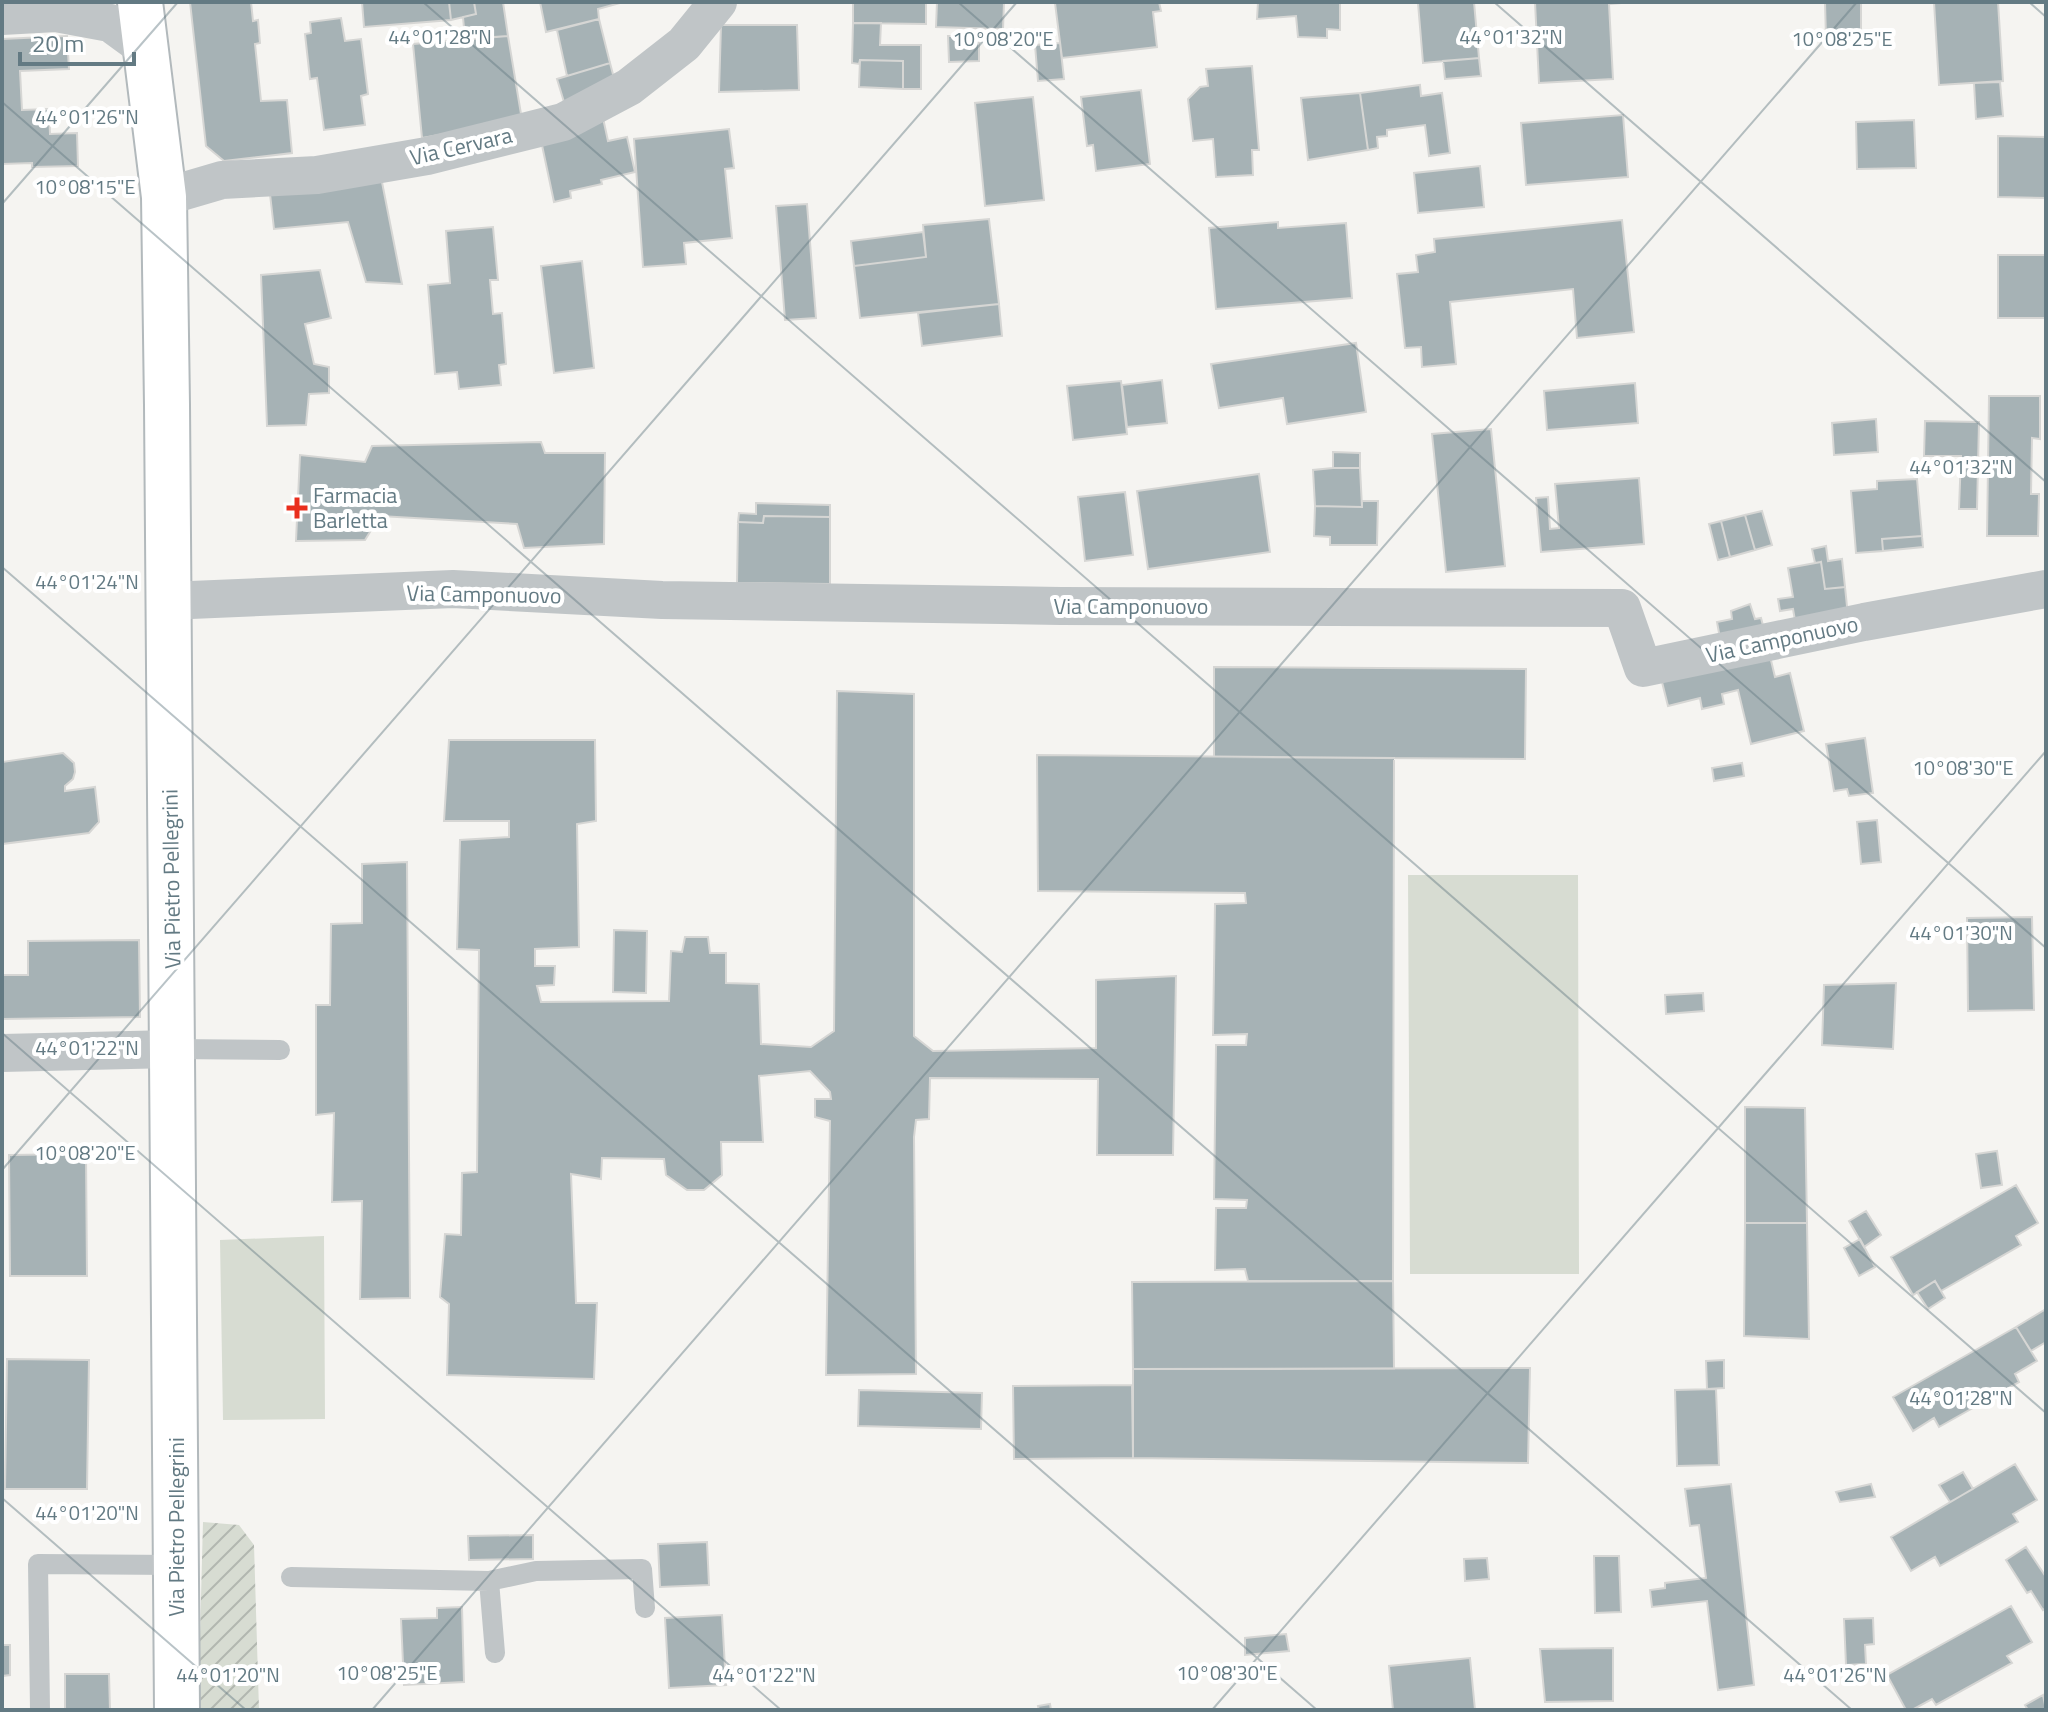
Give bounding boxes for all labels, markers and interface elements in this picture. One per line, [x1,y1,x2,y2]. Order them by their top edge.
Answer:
scale bar [20,16,134,66]
text: 44°01'28"N [388,21,492,52]
text: 44°01'32"N [1459,21,1563,52]
text: 10°08'20"E [952,23,1054,54]
text: 10°08'25"E [1791,23,1893,54]
text: 20 m [32,25,84,61]
text: 44°01'26"N [35,101,139,132]
street label: Via Cervara [406,118,516,174]
text: 10°08'15"E [34,171,136,202]
text: 44°01'32"N [1909,451,2013,482]
place label: Farmacia Barletta [313,478,397,537]
marker: Farmacia Barletta [288,499,306,517]
text: 44°01'24"N [35,566,139,597]
street label: Via Camponuovo [406,576,562,612]
street label: Via Camponuovo [1054,589,1209,623]
street label: Via Camponuovo [1703,606,1861,672]
text: 10°08'30"E [1912,752,2014,783]
street label: Via Pietro Pellegrini [152,789,190,969]
text: 44°01'30"N [1909,917,2013,948]
text: 44°01'22"N [35,1032,139,1063]
text: 10°08'20"E [34,1137,136,1168]
text: 44°01'28"N [1909,1382,2013,1413]
street label: Via Pietro Pellegrini [159,1437,193,1617]
text: 44°01'20"N [35,1497,139,1528]
text: 10°08'25"E [336,1657,438,1688]
text: 10°08'30"E [1176,1657,1278,1688]
text: 44°01'20"N [176,1659,280,1690]
text: 44°01'22"N [712,1659,816,1690]
text: 44°01'26"N [1783,1659,1887,1690]

